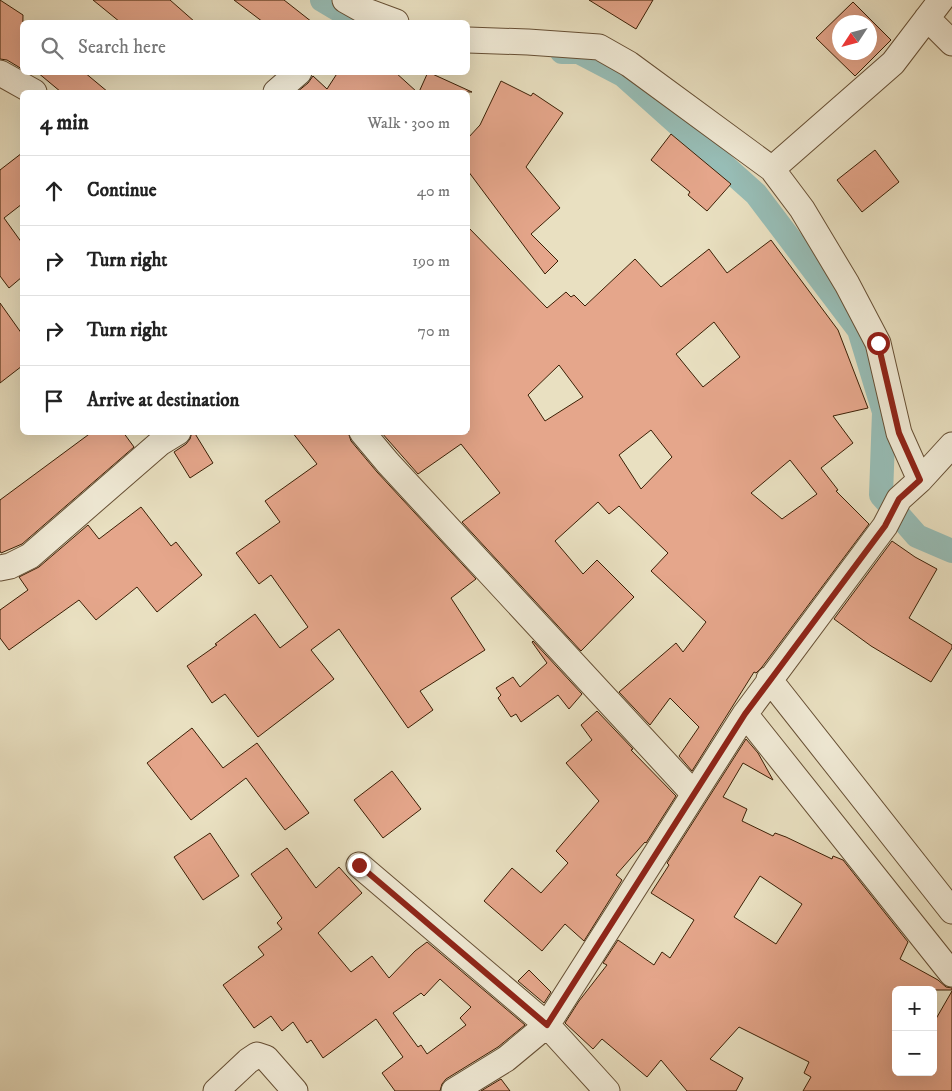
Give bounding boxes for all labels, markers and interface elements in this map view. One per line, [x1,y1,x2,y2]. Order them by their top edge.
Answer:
north arrow [832,15,877,60]
search box [20,20,470,75]
icon: search [38,34,66,62]
text: Search here [78,36,166,59]
text: 4 min [40,110,89,136]
text: Walk · 300 m [367,113,450,133]
icon: ahead [40,177,68,205]
text: Continue [87,179,157,202]
text: 40 m [417,181,450,201]
icon: right [40,247,68,275]
text: Turn right [87,249,167,272]
text: 190 m [412,251,450,271]
icon: right [40,317,68,345]
text: Turn right [87,319,167,342]
text: 70 m [418,321,450,341]
route start [867,332,890,355]
icon: arrive [40,387,68,415]
text: Arrive at destination [87,389,239,412]
route end [348,854,371,877]
map controls [892,986,937,1076]
button: + [892,986,937,1031]
button: − [892,1031,937,1076]

